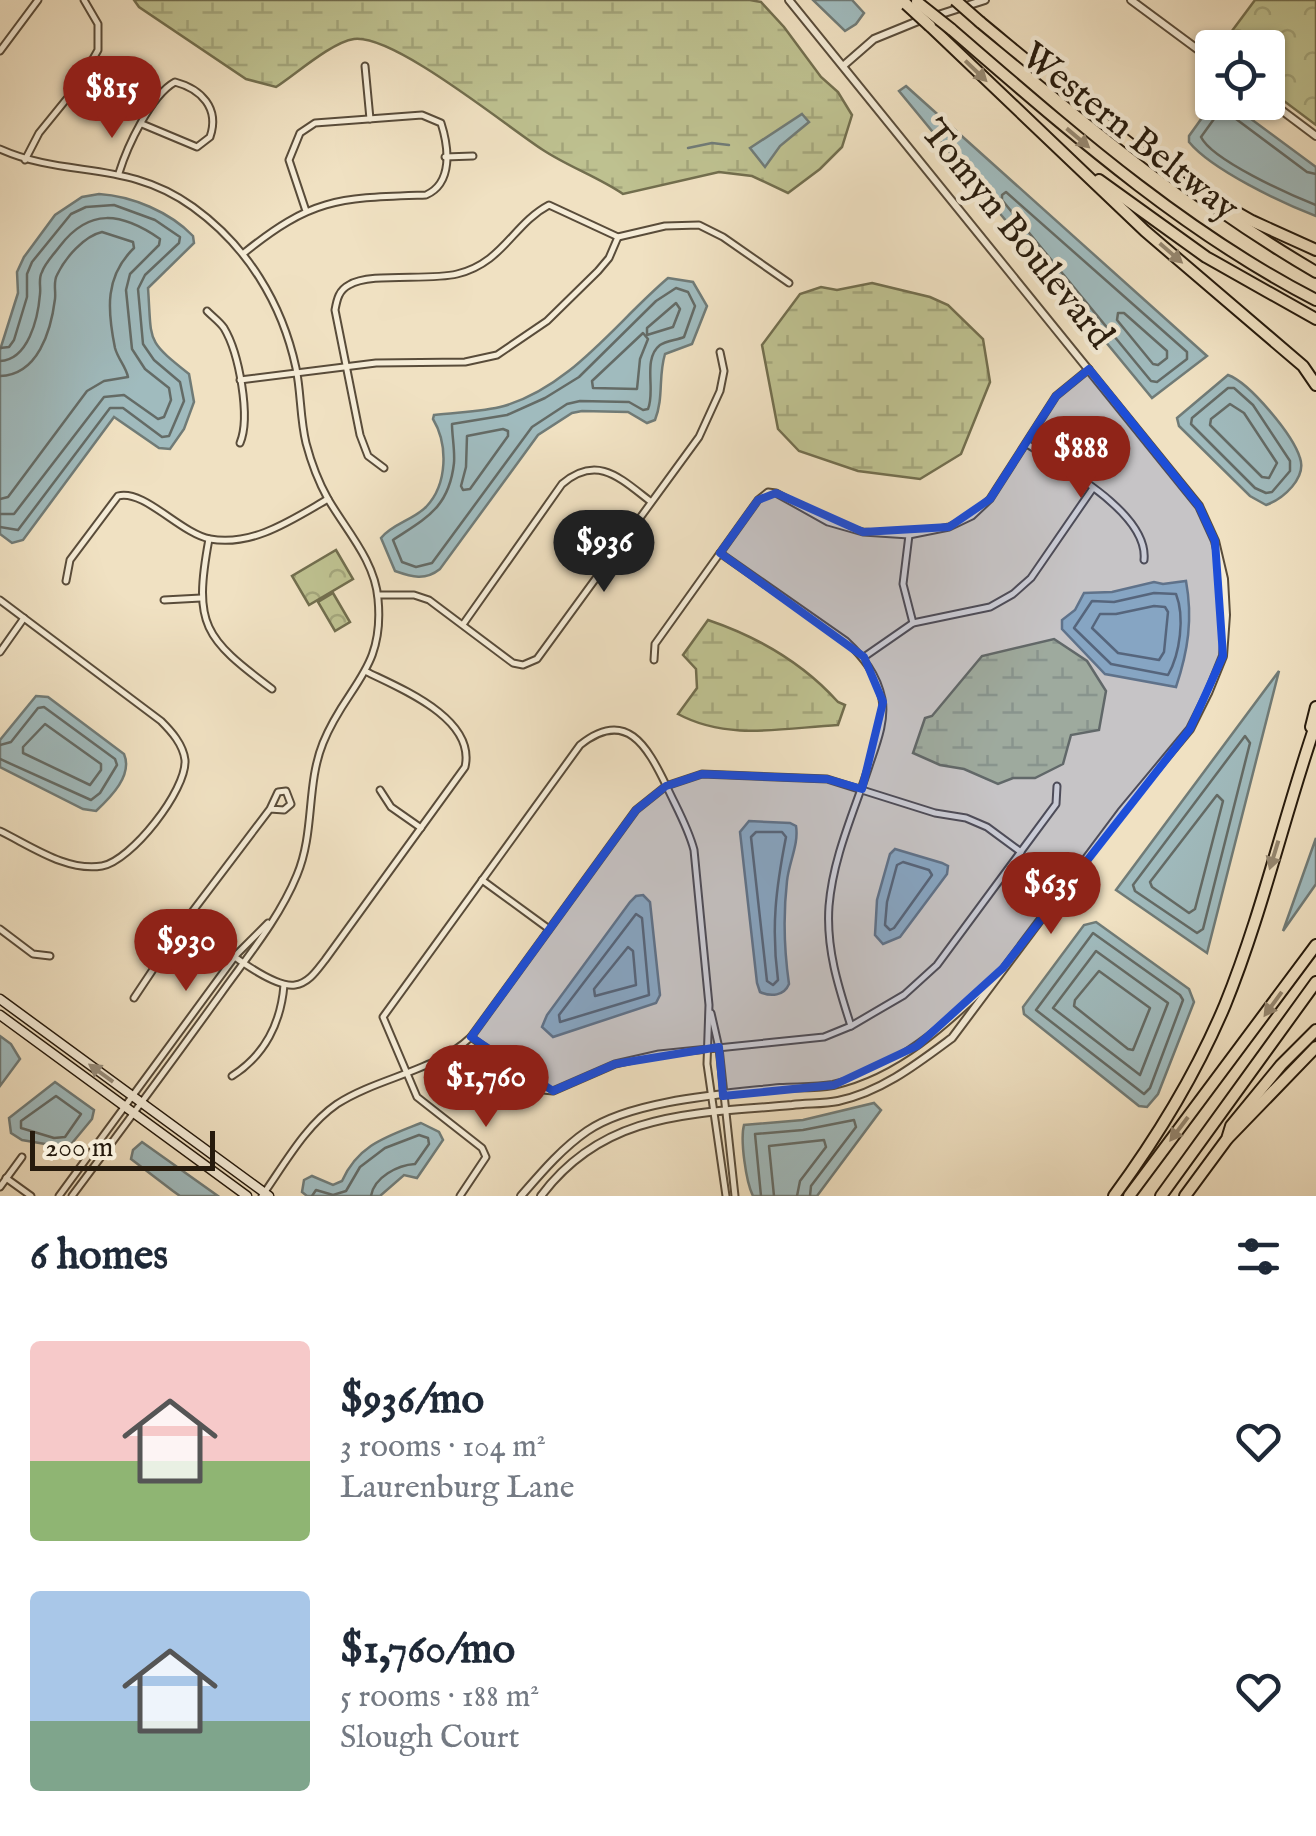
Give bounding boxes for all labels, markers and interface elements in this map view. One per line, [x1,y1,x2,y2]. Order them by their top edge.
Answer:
map controls [1195,30,1285,120]
button: locate [1195,30,1285,120]
street label: Western Beltway [1010,33,1248,233]
pin: $815 [53,56,171,141]
one-way arrow [963,59,987,82]
text: $815 [85,68,139,109]
street label: Tomyn Boulevard [909,111,1124,360]
one-way arrow [1065,127,1090,149]
one-way arrow [1158,241,1183,263]
pin: $888 [1022,416,1140,501]
text: $888 [1053,428,1109,469]
pin: $936 [545,510,663,595]
text: $936 [575,522,633,563]
one-way arrow [1266,840,1281,871]
pin: $635 [992,852,1110,937]
text: $635 [1024,864,1078,905]
pin: $930 [127,909,245,994]
text: $930 [156,921,216,962]
one-way arrow [1263,991,1283,1017]
pin: $1,760 [405,1045,567,1130]
text: $1,760 [446,1057,526,1098]
one-way arrow [88,1064,114,1083]
one-way arrow [1170,1116,1190,1142]
scale bar [30,1126,215,1170]
text: 200 m [45,1131,113,1166]
icon: filters [1231,1229,1286,1284]
text: 6 homes [30,1230,168,1283]
text: $936/mo [340,1374,484,1427]
icon: home [110,1381,230,1501]
icon: heart [1231,1414,1286,1469]
text: 3 rooms · 104 m² [340,1427,546,1468]
text: Laurenburg Lane [340,1468,575,1509]
text: $1,760/mo [340,1624,515,1677]
icon: home [110,1631,230,1751]
icon: heart [1231,1664,1286,1719]
text: 5 rooms · 188 m² [340,1677,539,1718]
text: Slough Court [340,1718,519,1759]

